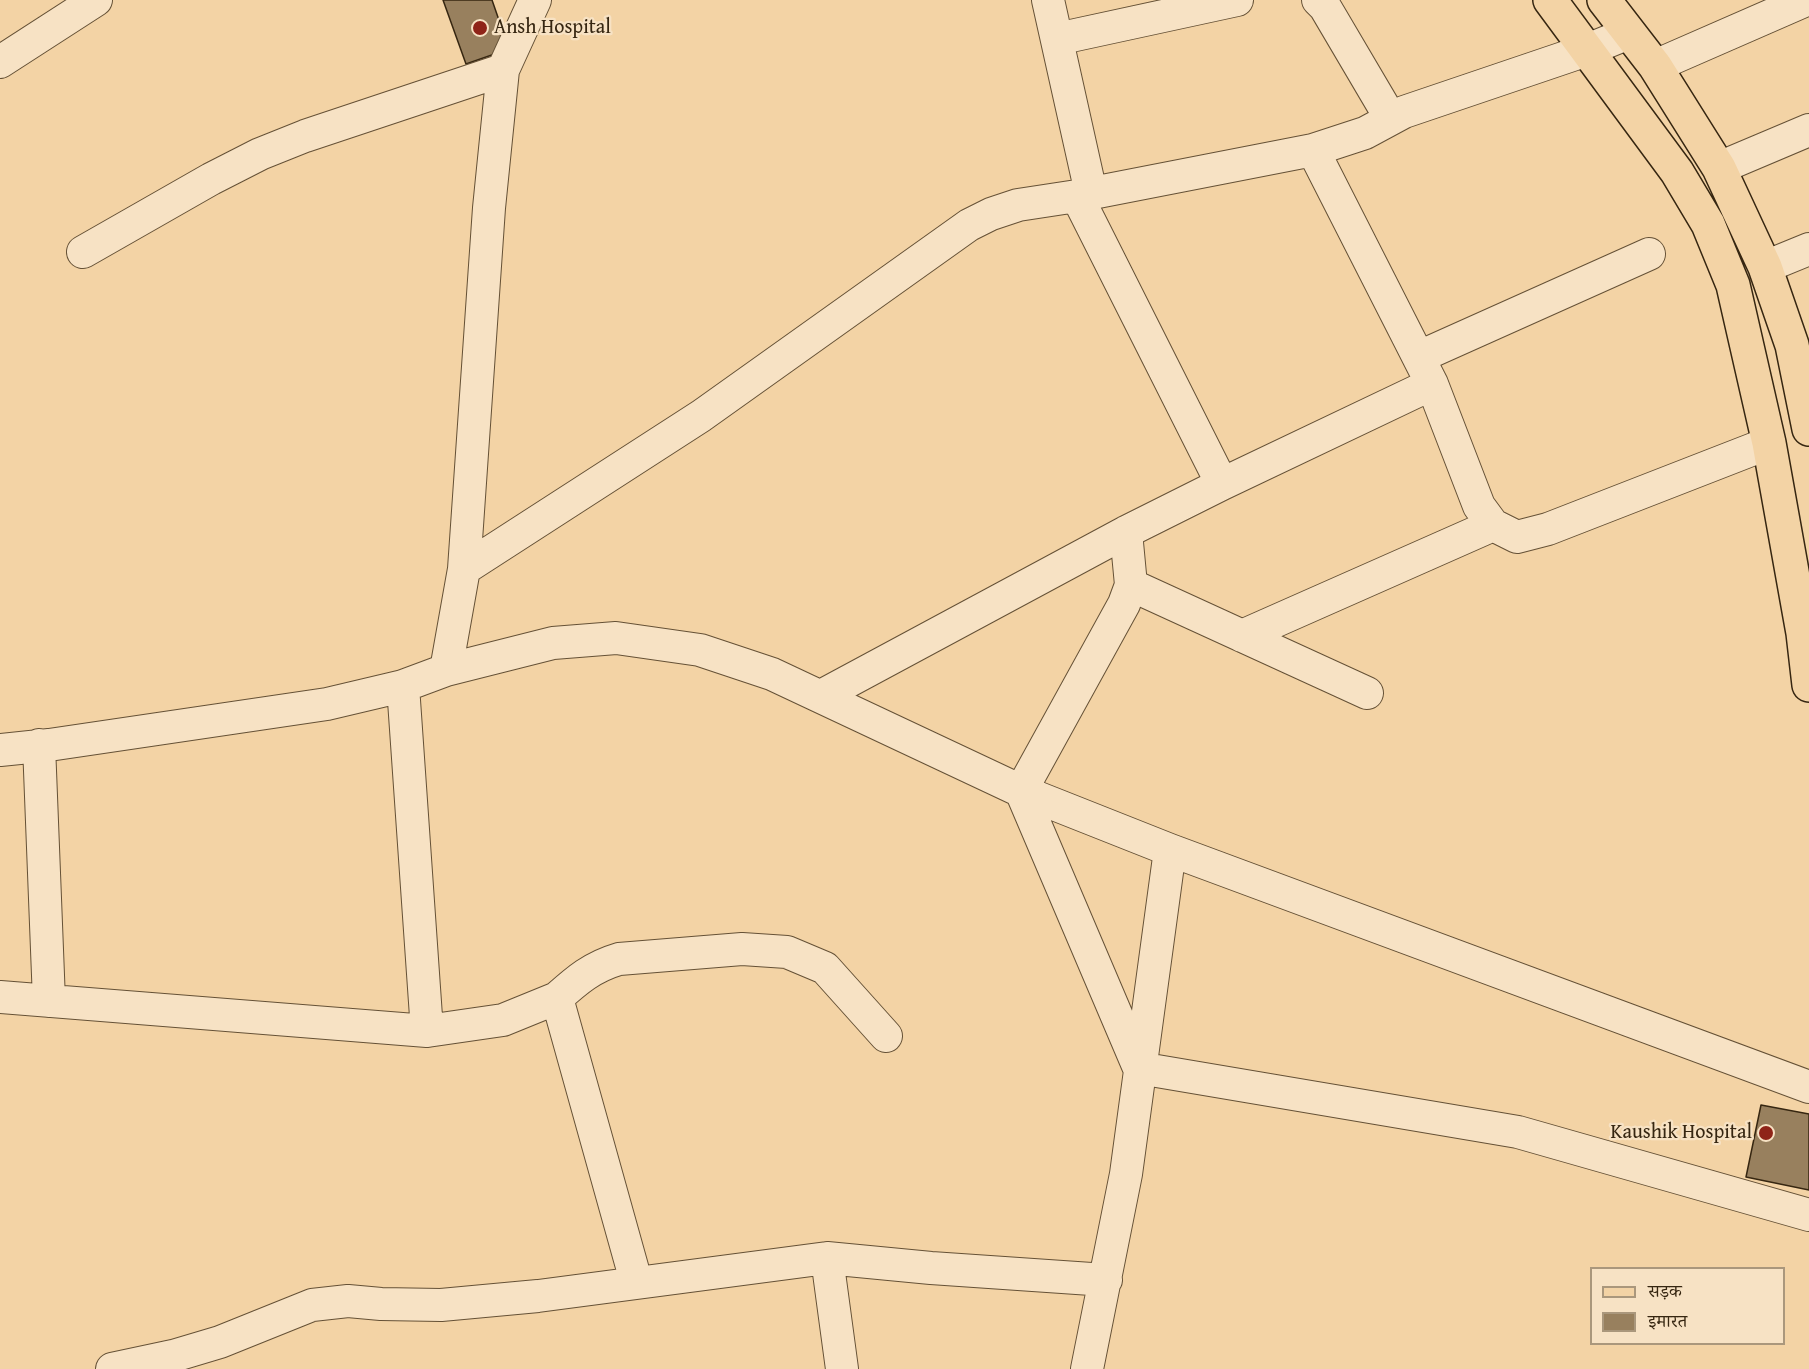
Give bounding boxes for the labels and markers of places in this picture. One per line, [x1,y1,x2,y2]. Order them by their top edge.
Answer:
place label: Ansh Hospital [494,16,611,40]
marker: Ansh Hospital [471,19,489,37]
place label: Kaushik Hospital [1611,1121,1752,1145]
marker: Kaushik Hospital [1757,1124,1775,1142]

